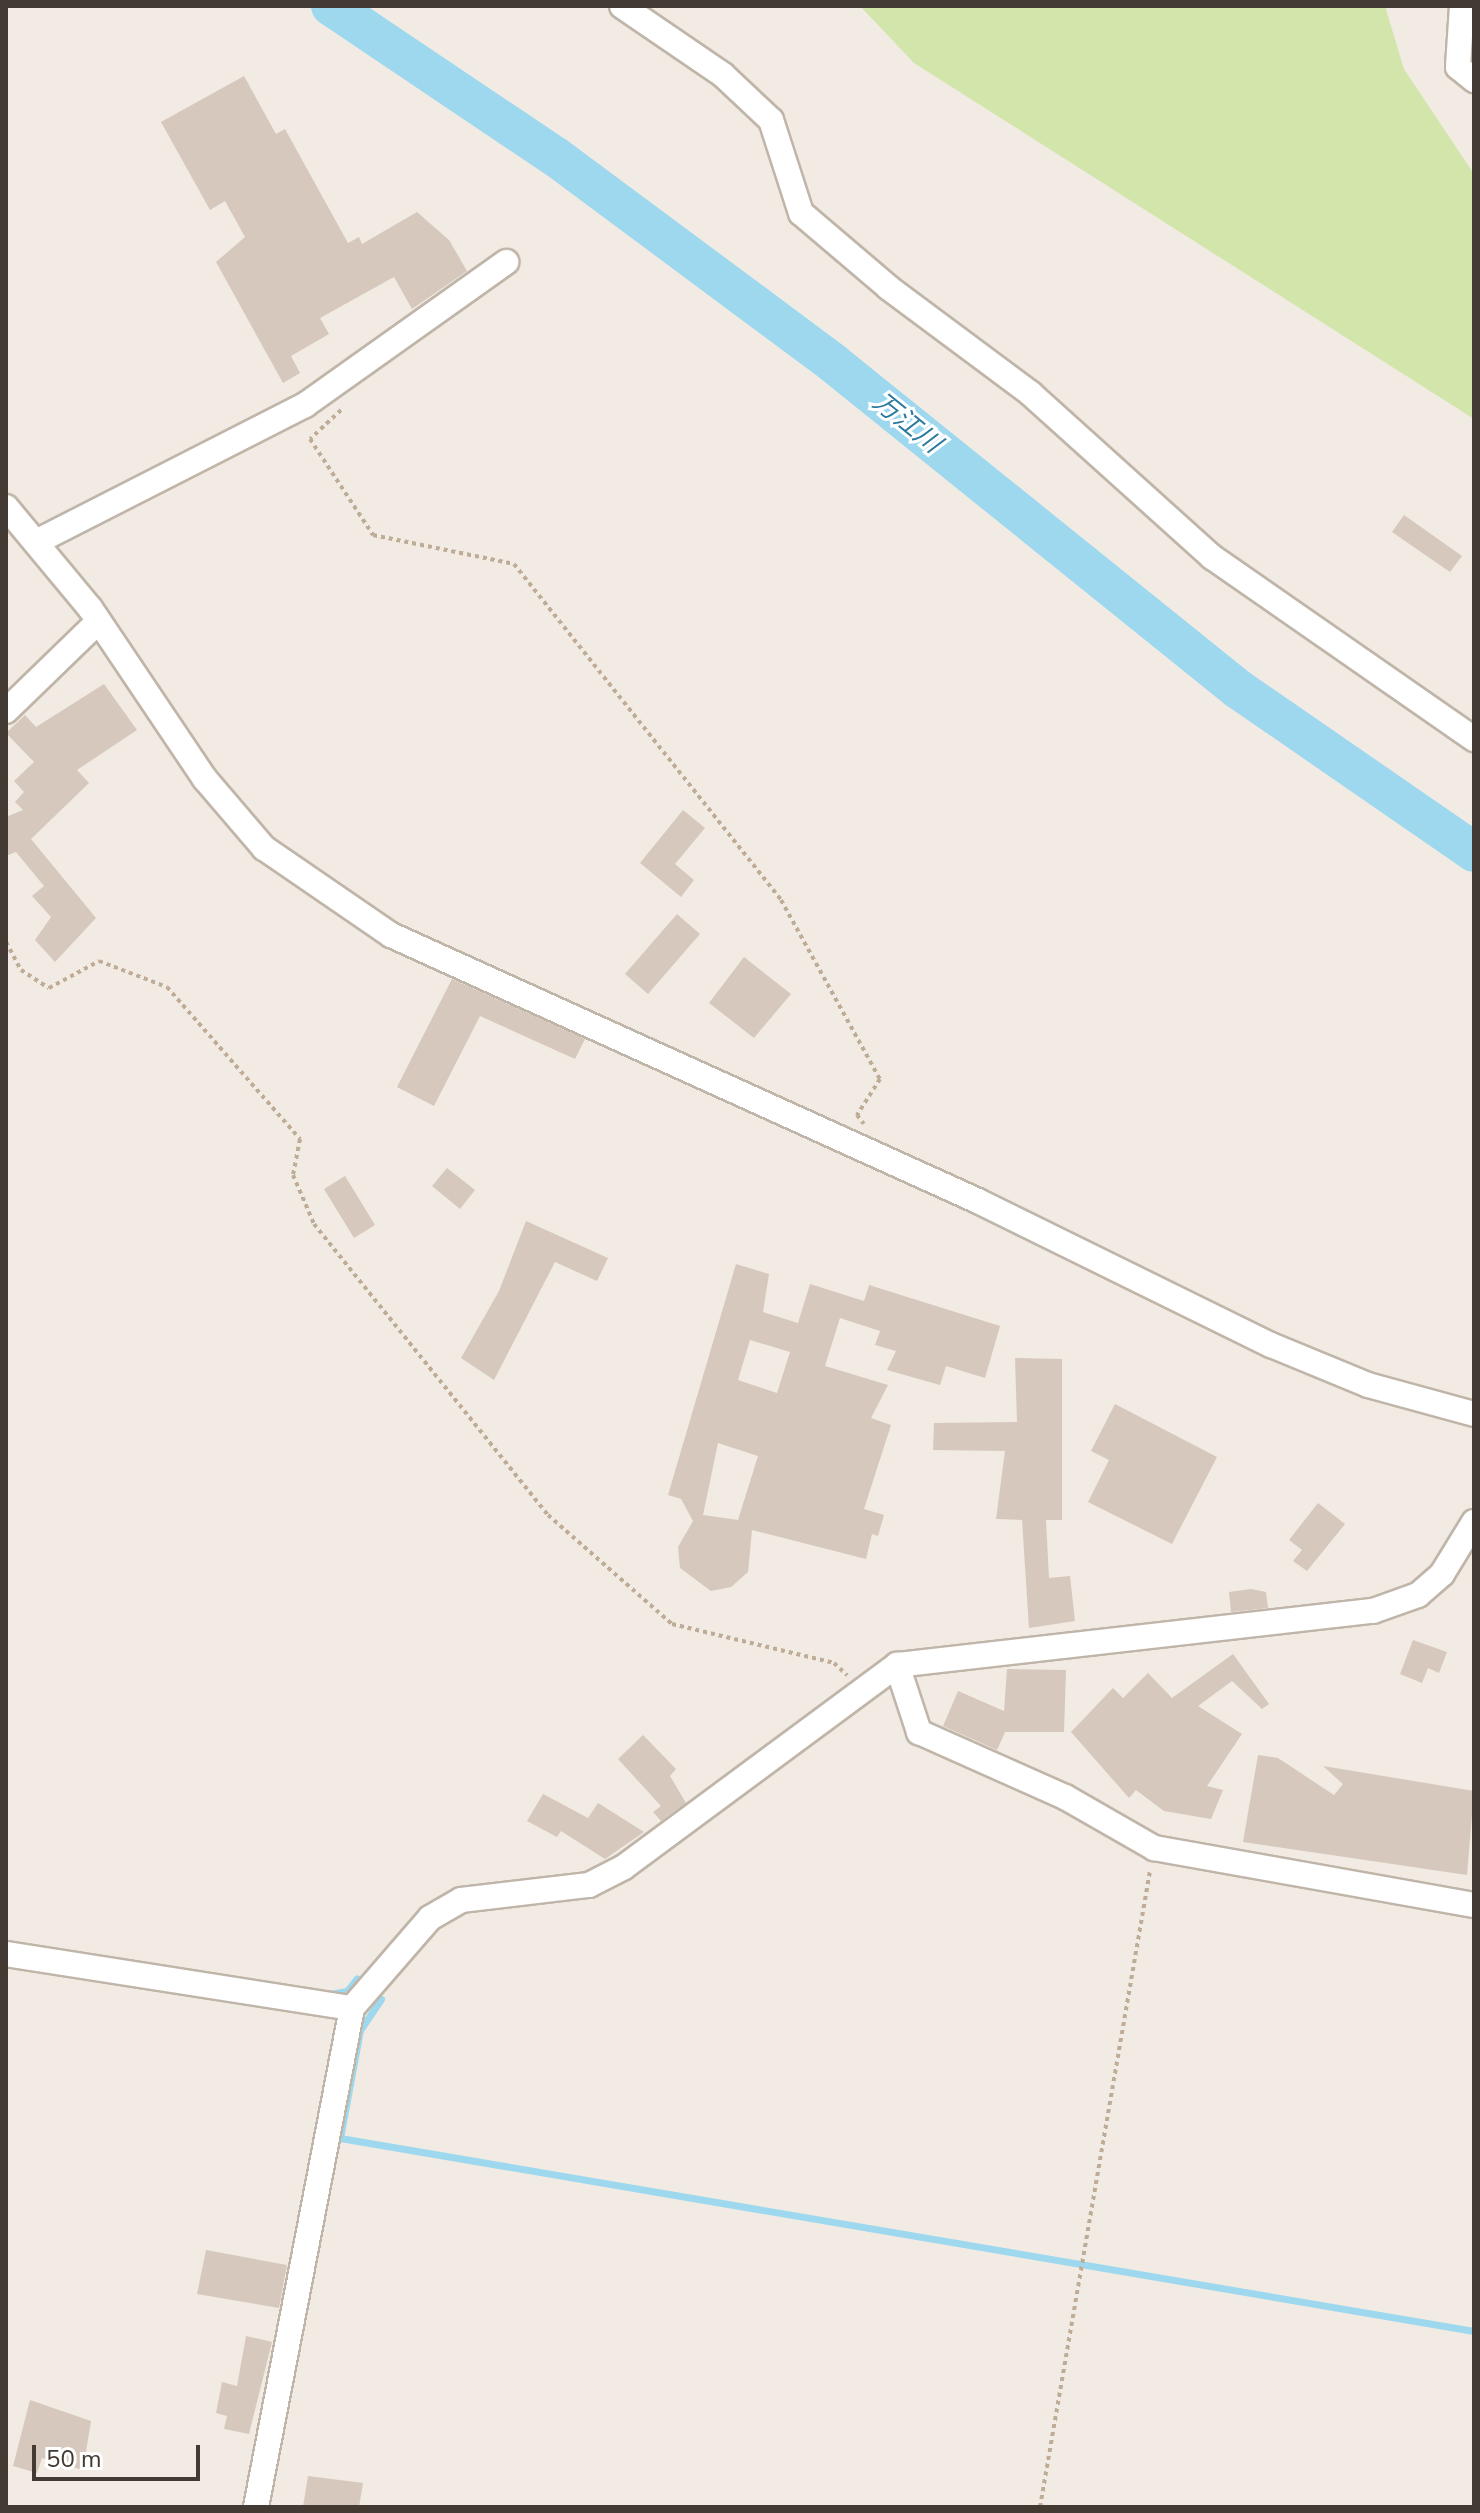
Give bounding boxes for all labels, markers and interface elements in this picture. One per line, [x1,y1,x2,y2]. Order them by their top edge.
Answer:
water label: 万江川 [867,386,947,460]
scale bar [36,2429,204,2479]
text: 50 m [46,2443,102,2475]

